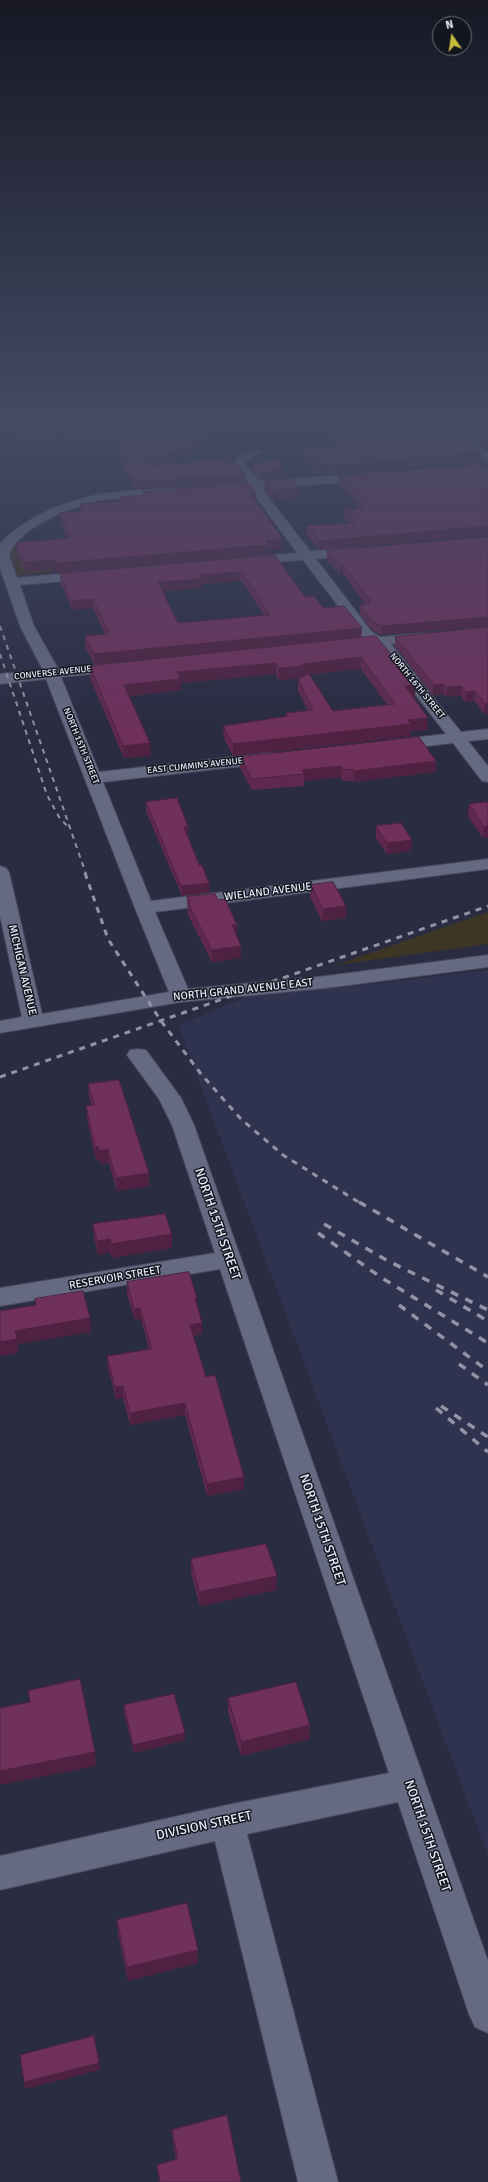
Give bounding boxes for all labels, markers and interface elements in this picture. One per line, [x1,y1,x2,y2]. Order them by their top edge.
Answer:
north arrow [432,16,472,56]
text: N [444,18,455,32]
street label: NORTH 16TH STREET [387,651,447,721]
street label: CONVERSE AVENUE [14,664,92,682]
street label: NORTH 15TH STREET [61,706,101,786]
street label: EAST CUMMINS AVENUE [147,756,243,776]
street label: WIELAND AVENUE [224,880,312,904]
street label: MICHIGAN AVENUE [5,923,39,1017]
street label: NORTH GRAND AVENUE EAST [173,976,313,1004]
street label: NORTH 15TH STREET [191,1166,243,1282]
street label: RESERVOIR STREET [68,1263,162,1293]
street label: NORTH 15TH STREET [296,1472,348,1588]
street label: NORTH 15TH STREET [401,1778,453,1894]
street label: DIVISION STREET [155,1808,253,1844]

